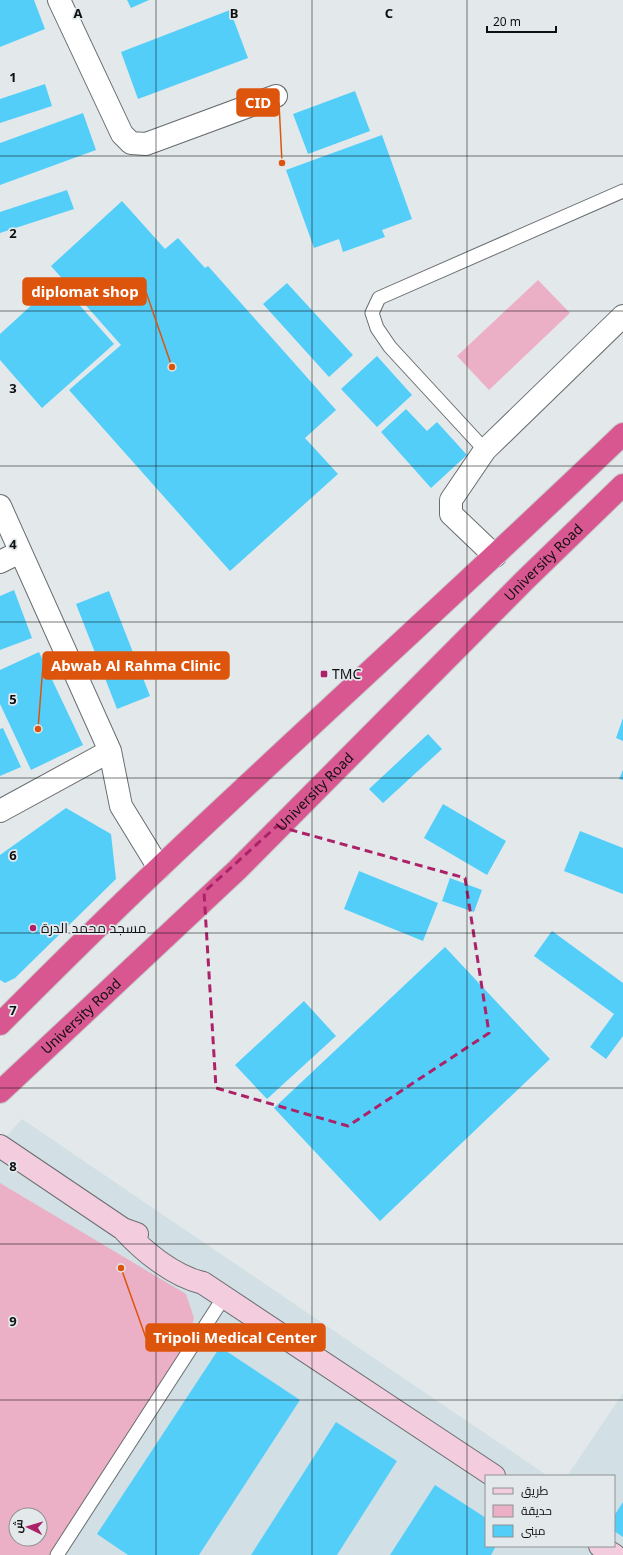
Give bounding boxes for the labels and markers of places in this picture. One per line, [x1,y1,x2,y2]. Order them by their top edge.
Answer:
callout: CID [237,89,279,116]
callout: diplomat shop [23,278,146,305]
callout: Abwab Al Rahma Clinic [43,652,229,679]
place label: TMC [332,664,361,683]
marker: TMC [319,669,329,679]
place label: مسجد محمد الدرة [41,918,147,937]
marker: مسجد محمد الدرة [28,923,38,933]
callout: Tripoli Medical Center [146,1324,325,1351]

